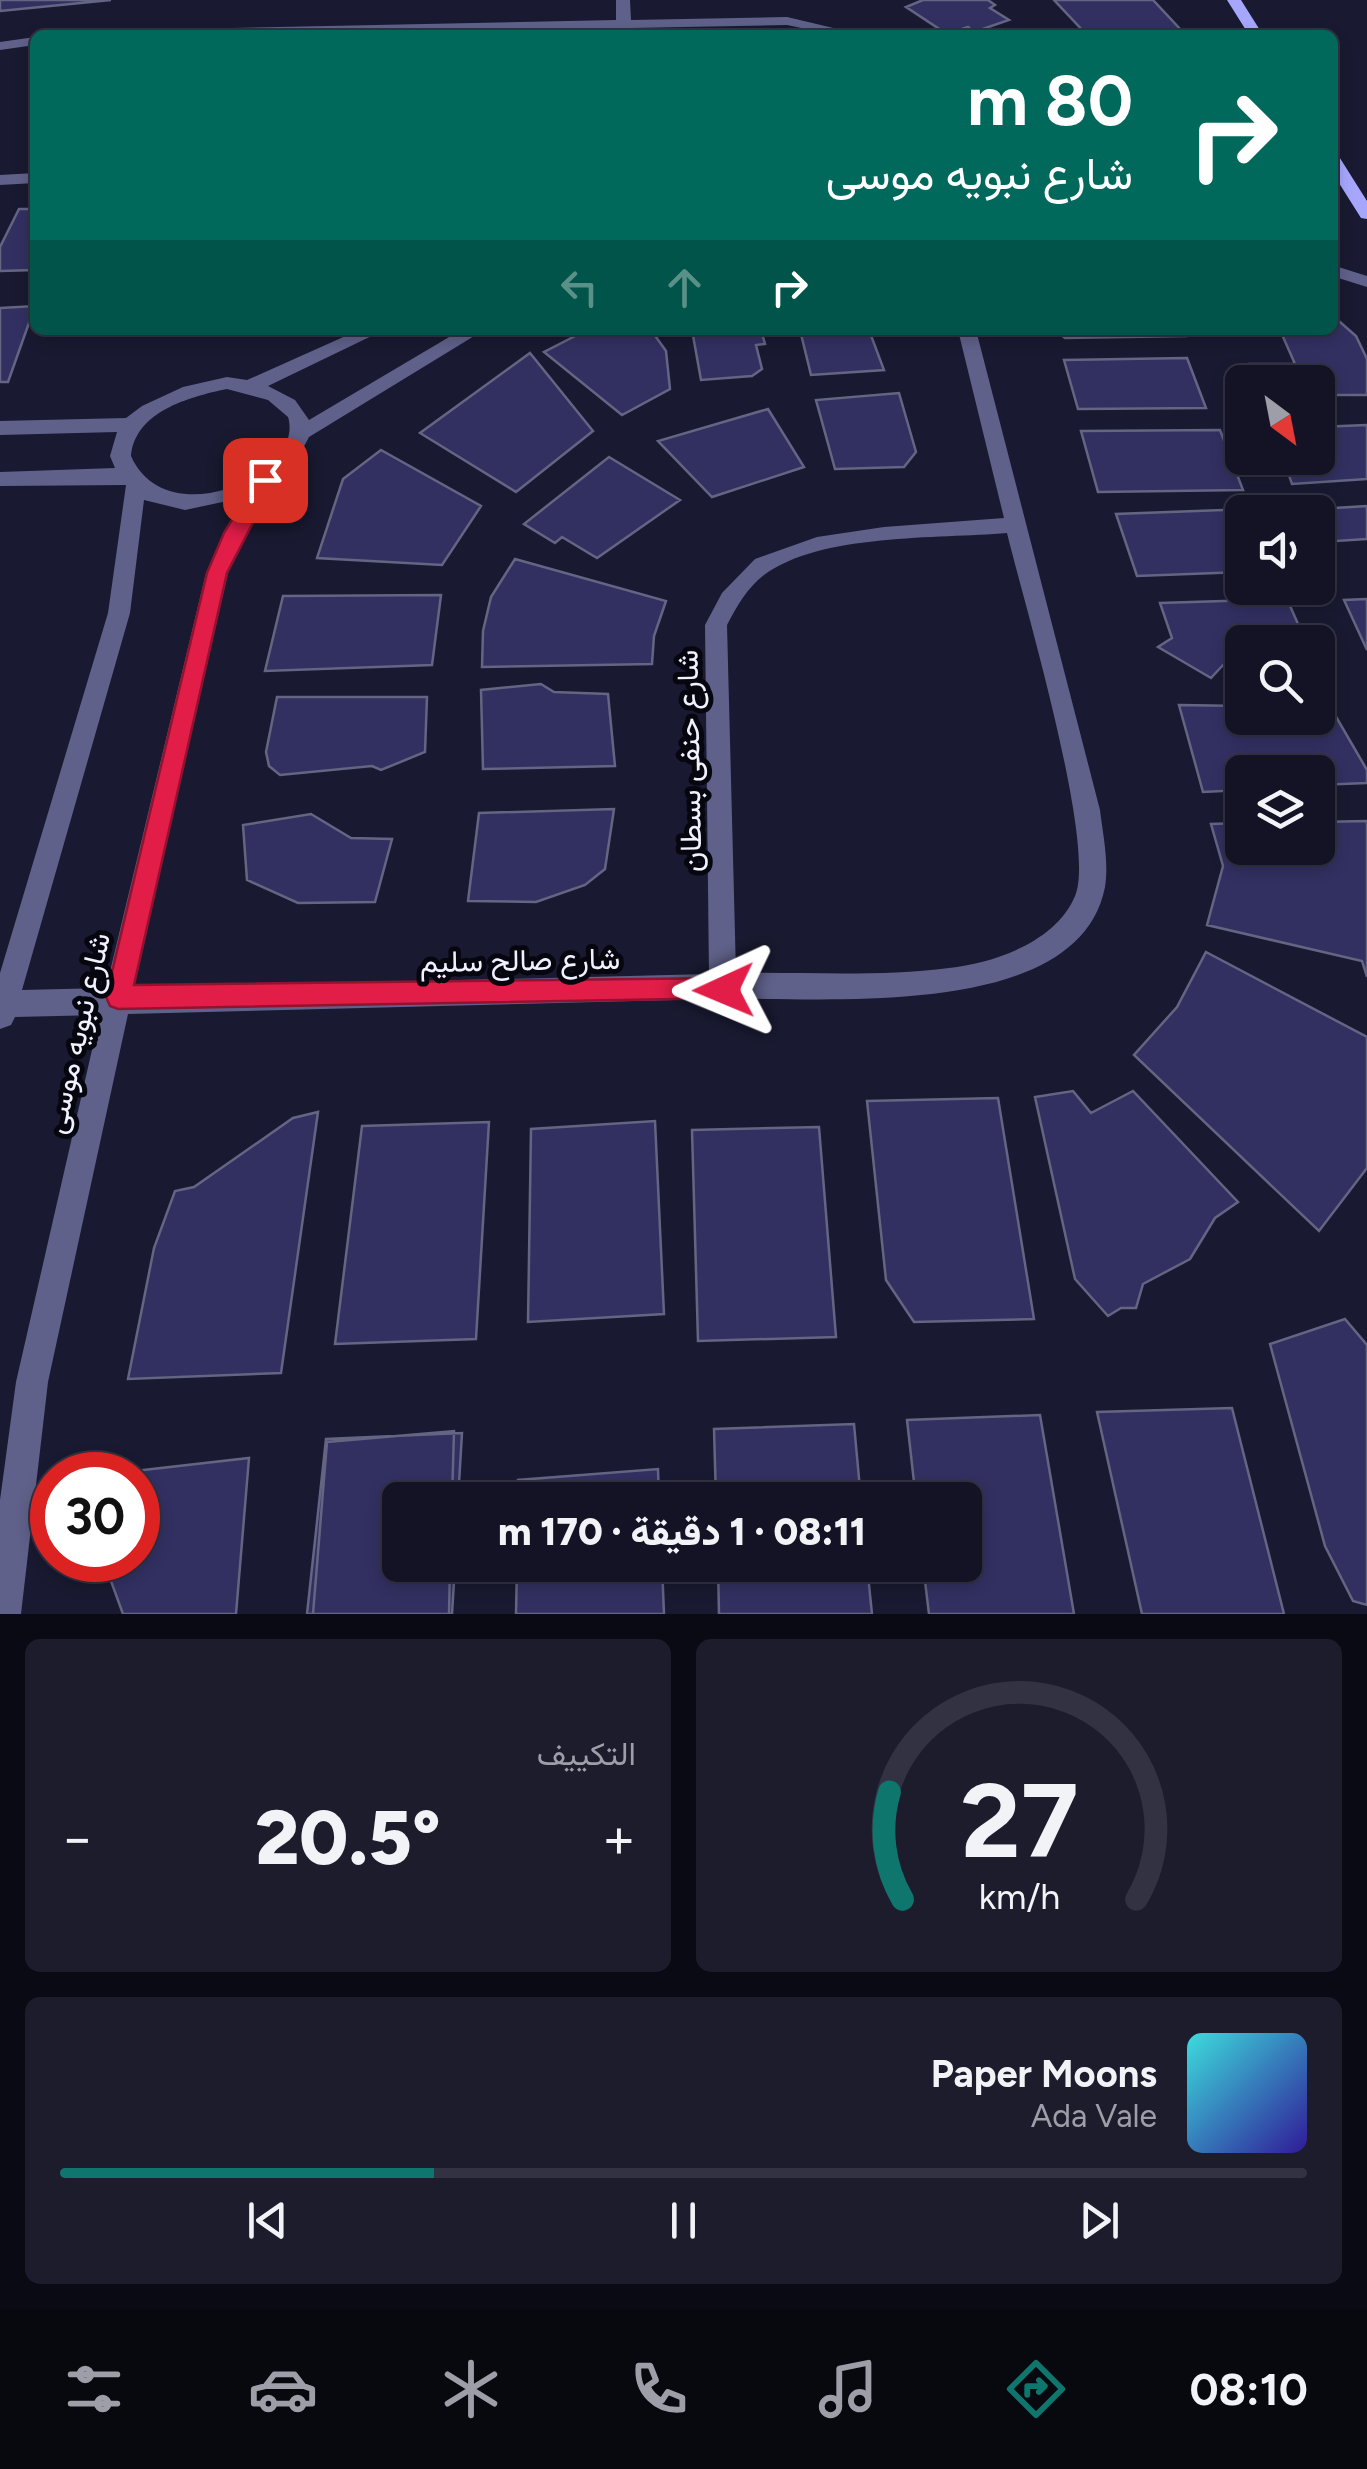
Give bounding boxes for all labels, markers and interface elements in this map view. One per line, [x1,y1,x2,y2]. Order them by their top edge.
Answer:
text: 80 m [967,58,1133,143]
icon: right [1168,70,1298,200]
text: شارع نبويه موسى [826,146,1133,200]
icon: left [552,260,607,315]
icon: ahead [657,260,712,315]
icon: right [762,260,817,315]
north arrow [1225,365,1335,475]
map controls [1225,365,1335,865]
pin [223,438,308,523]
icon: arrive [238,453,293,508]
button: sound [1225,495,1335,605]
button: search [1225,625,1335,735]
street label: شارع حنفى بسطان [669,649,711,872]
button: layers [1225,755,1335,865]
street label: شارع نبويه موسى [36,929,120,1137]
position arrow [672,938,776,1042]
street label: شارع صالح سليم [419,940,621,982]
speed limit sign: 30 [30,1452,160,1582]
text: 08:11 · 1 دقيقة · 170 m [498,1509,866,1555]
text: التكييف [537,1735,636,1773]
text: 27 [960,1758,1078,1883]
text: 20.5° [255,1793,441,1883]
text: − [60,1805,94,1871]
text: + [602,1805,636,1871]
text: km/h [978,1875,1060,1918]
text: Paper Moons [931,2051,1157,2097]
text: Ada Vale [1031,2097,1157,2135]
icon: previous [240,2193,295,2248]
icon: pause [656,2193,711,2248]
icon: next [1072,2193,1127,2248]
icon: filters [59,2354,129,2424]
icon: car [248,2354,318,2424]
icon: climate [436,2354,506,2424]
icon: phone [624,2354,694,2424]
icon: music [813,2354,883,2424]
icon: directions [1001,2354,1071,2424]
text: 08:10 [1189,2362,1308,2416]

